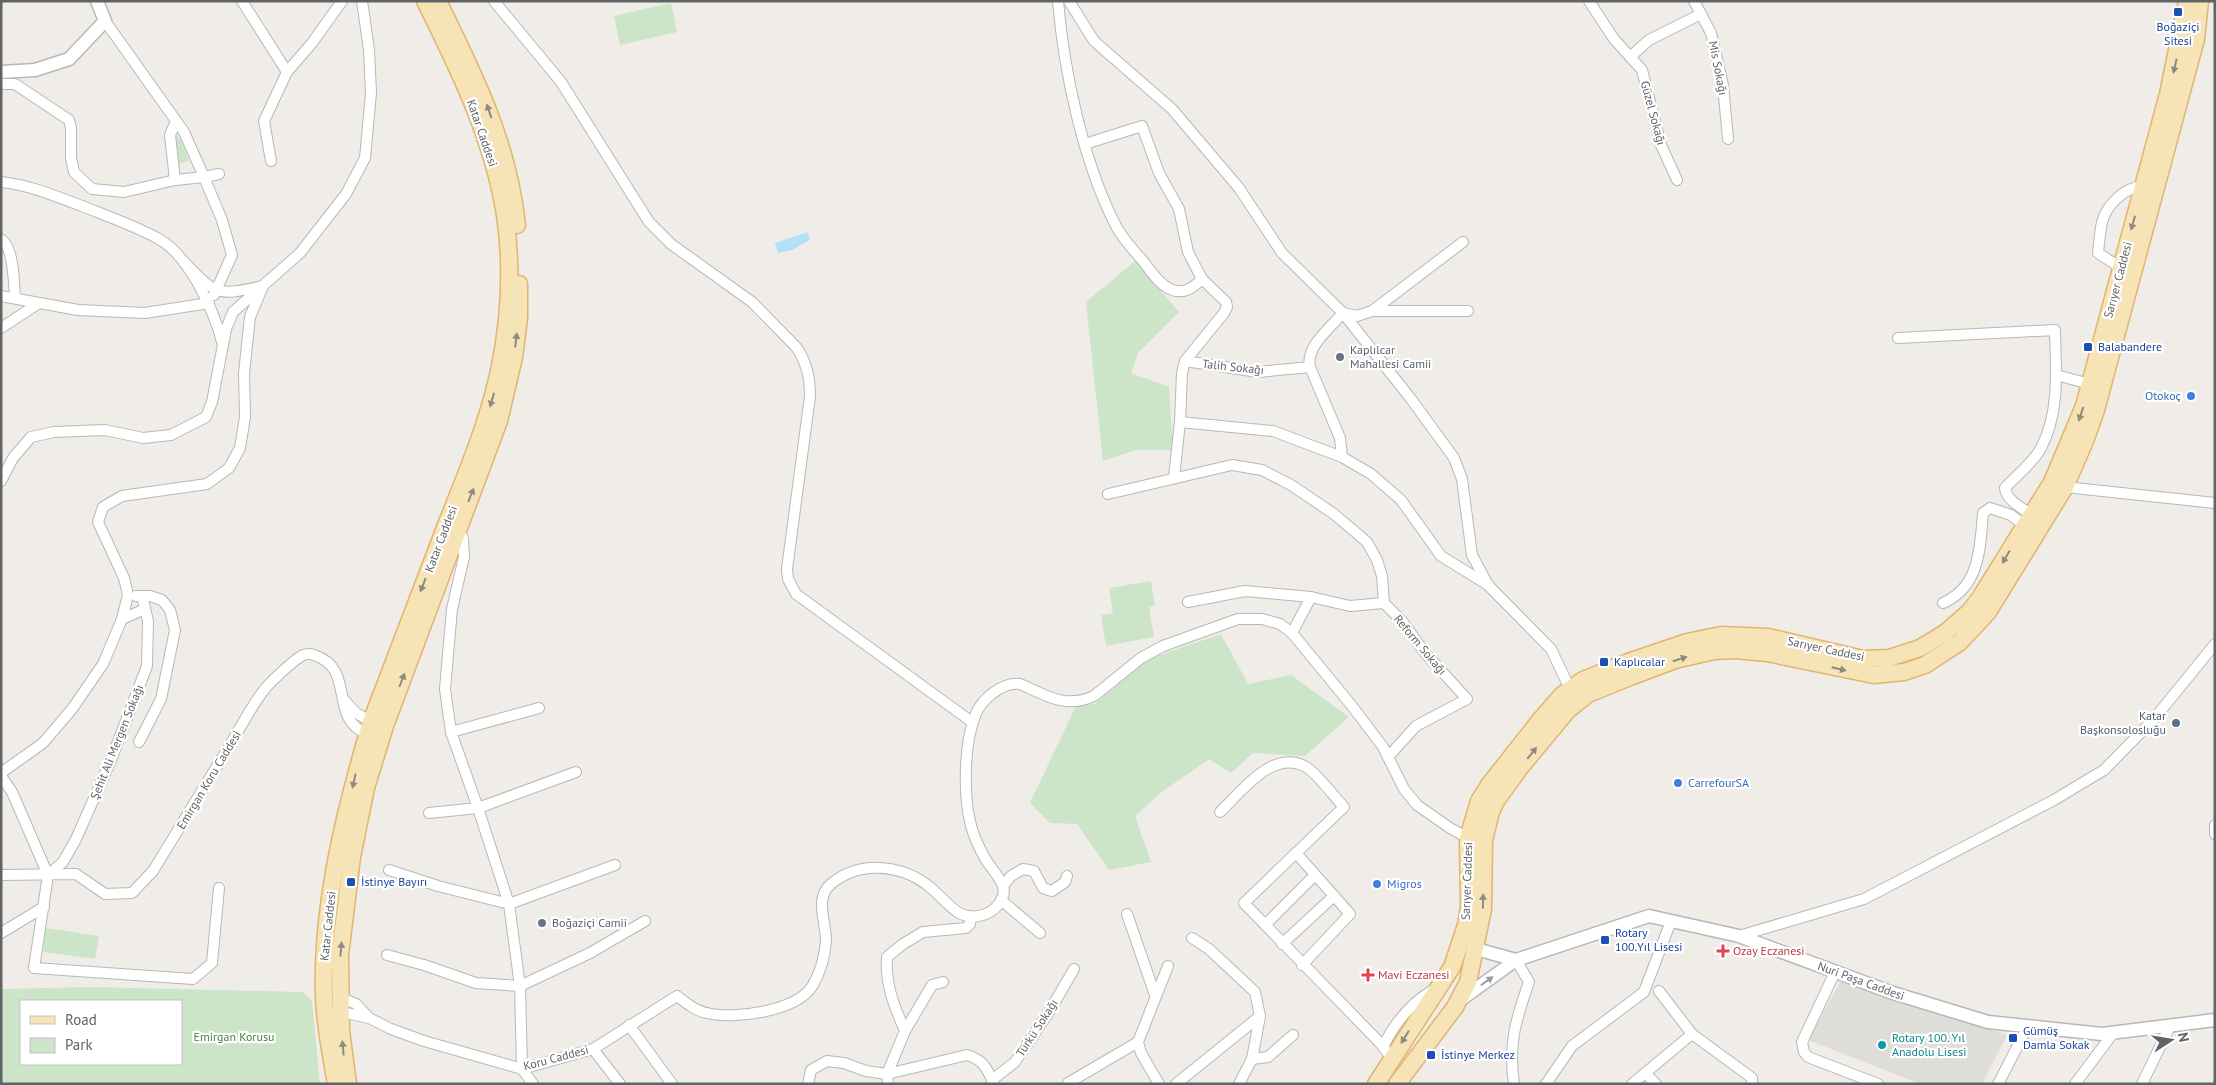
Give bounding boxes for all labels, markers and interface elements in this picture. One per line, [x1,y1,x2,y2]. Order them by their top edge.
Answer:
marker: Boğaziçi Sitesi [2172,6,2184,18]
place label: Boğaziçi Sitesi [2156,19,2200,48]
street label: Mis Sokağı [1706,39,1731,96]
one-way arrow [2171,59,2179,74]
street label: Güzel Sokağı [1638,79,1669,147]
street label: Katar Caddesi [464,97,501,168]
one-way arrow [485,104,492,119]
one-way arrow [2129,216,2137,231]
street label: Sarıyer Caddesi [2100,240,2135,320]
one-way arrow [512,332,520,348]
place label: Balabandere [2098,339,2162,354]
marker: Balabandere [2082,341,2094,353]
place label: Kaplılcar Mahallesi Camii [1350,342,1431,371]
marker: Kaplılcar Mahallesi Camii [1334,351,1346,363]
street label: Talih Sokağı [1201,356,1265,377]
place label: Otokoç [2145,388,2182,403]
marker: Otokoç [2185,390,2197,402]
one-way arrow [487,393,495,408]
one-way arrow [2077,407,2085,422]
one-way arrow [467,488,475,502]
street label: Katar Caddesi [421,503,460,574]
one-way arrow [2001,551,2011,564]
one-way arrow [419,578,426,593]
street label: Reform Sokağı [1391,612,1450,678]
street label: Sarıyer Caddesi [1786,633,1866,664]
place label: Kaplıcalar [1614,654,1665,669]
one-way arrow [1673,654,1688,662]
marker: Kaplıcalar [1598,656,1610,668]
one-way arrow [1832,665,1847,673]
one-way arrow [399,673,406,688]
street label: Şehit Ali Mergen Sokağı [87,682,146,801]
place label: Katar Başkonsolosluğu [2080,708,2166,737]
marker: Katar Başkonsolosluğu [2170,717,2182,729]
street label: Emirgan Koru Caddesi [173,728,244,832]
one-way arrow [1527,747,1538,760]
one-way arrow [350,774,358,789]
place label: CarrefourSA [1688,775,1749,790]
marker: CarrefourSA [1672,777,1684,789]
street label: Sarıyer Caddesi [1458,842,1475,920]
place label: İstinye Bayırı [361,874,427,889]
marker: İstinye Bayırı [345,876,357,888]
place label: Migros [1387,876,1422,891]
marker: Migros [1371,878,1383,890]
street label: Katar Caddesi [316,890,339,962]
one-way arrow [1479,893,1487,909]
place label: Boğaziçi Camii [552,915,627,930]
marker: Boğaziçi Camii [536,917,548,929]
place label: Rotary 100.Yıl Lisesi [1615,925,1683,954]
marker: Rotary 100.Yıl Lisesi [1599,934,1611,946]
one-way arrow [337,940,345,956]
place label: Ozay Eczanesi [1733,943,1805,958]
marker: Ozay Eczanesi [1717,945,1729,957]
street label: Nuri Paşa Caddesi [1816,958,1907,1003]
place label: Mavi Eczanesi [1378,967,1450,982]
marker: Mavi Eczanesi [1362,969,1374,981]
one-way arrow [1481,976,1494,986]
street label: Türkü Sokağı [1012,996,1061,1059]
legend [20,1000,182,1065]
text: Road [65,1010,97,1029]
north arrow [2146,1015,2196,1065]
place label: Gümüş Damla Sokak [2023,1023,2090,1052]
park label: Emirgan Korusu [194,1029,274,1044]
place label: Rotary 100. Yıl Anadolu Lisesi [1892,1030,1966,1059]
one-way arrow [1401,1031,1410,1044]
text: N [2174,1031,2193,1044]
marker: Gümüş Damla Sokak [2007,1032,2019,1044]
text: Park [65,1035,93,1054]
marker: Rotary 100. Yıl Anadolu Lisesi [1876,1039,1888,1051]
one-way arrow [339,1040,347,1056]
street label: Koru Caddesi [522,1042,590,1073]
place label: İstinye Merkez [1441,1047,1515,1062]
marker: İstinye Merkez [1425,1049,1437,1061]

